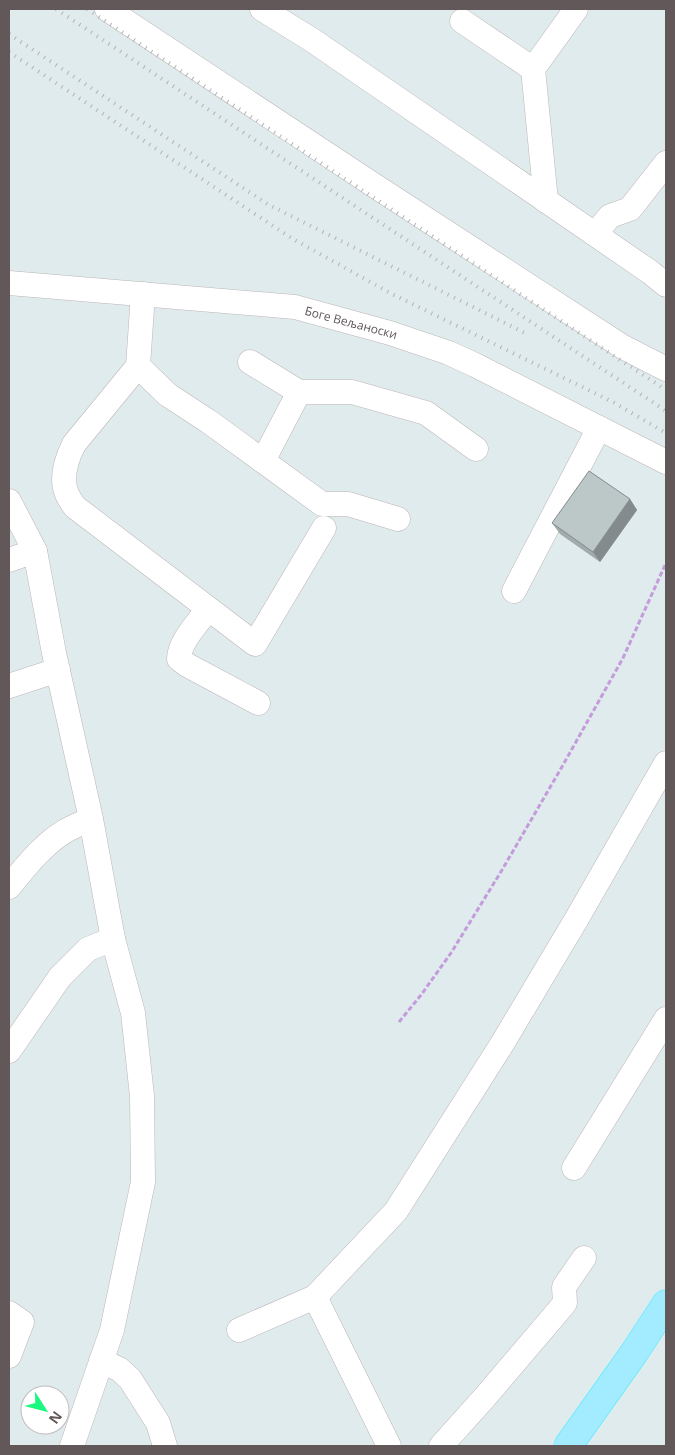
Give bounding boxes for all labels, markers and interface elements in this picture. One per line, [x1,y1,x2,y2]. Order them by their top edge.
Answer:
street label: Боге Вељаноски [303,302,399,343]
north arrow [20,1385,70,1435]
text: N [45,1408,67,1428]

